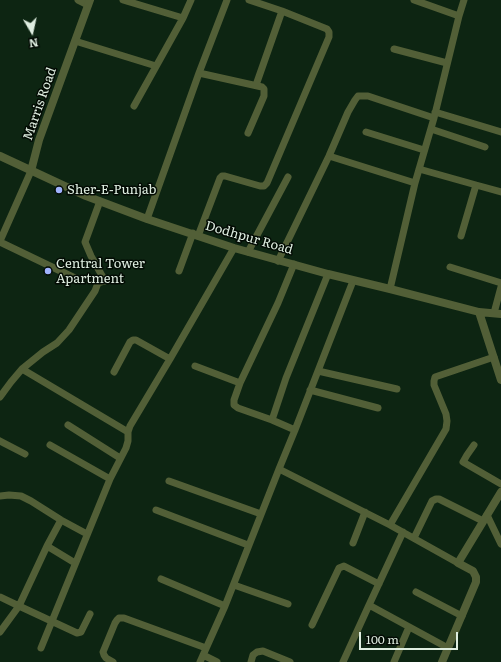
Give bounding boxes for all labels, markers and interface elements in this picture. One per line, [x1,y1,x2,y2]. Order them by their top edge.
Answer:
north arrow [12,12,52,52]
text: N [28,35,40,52]
street label: Marris Road [20,65,60,143]
place label: Sher-E-Punjab [67,182,156,198]
marker: Sher-E-Punjab [54,185,64,195]
street label: Dodhpur Road [203,218,295,258]
place label: Central Tower Apartment [56,256,145,287]
marker: Central Tower Apartment [43,266,53,276]
scale bar [361,624,460,650]
text: 100 m [366,630,399,648]

